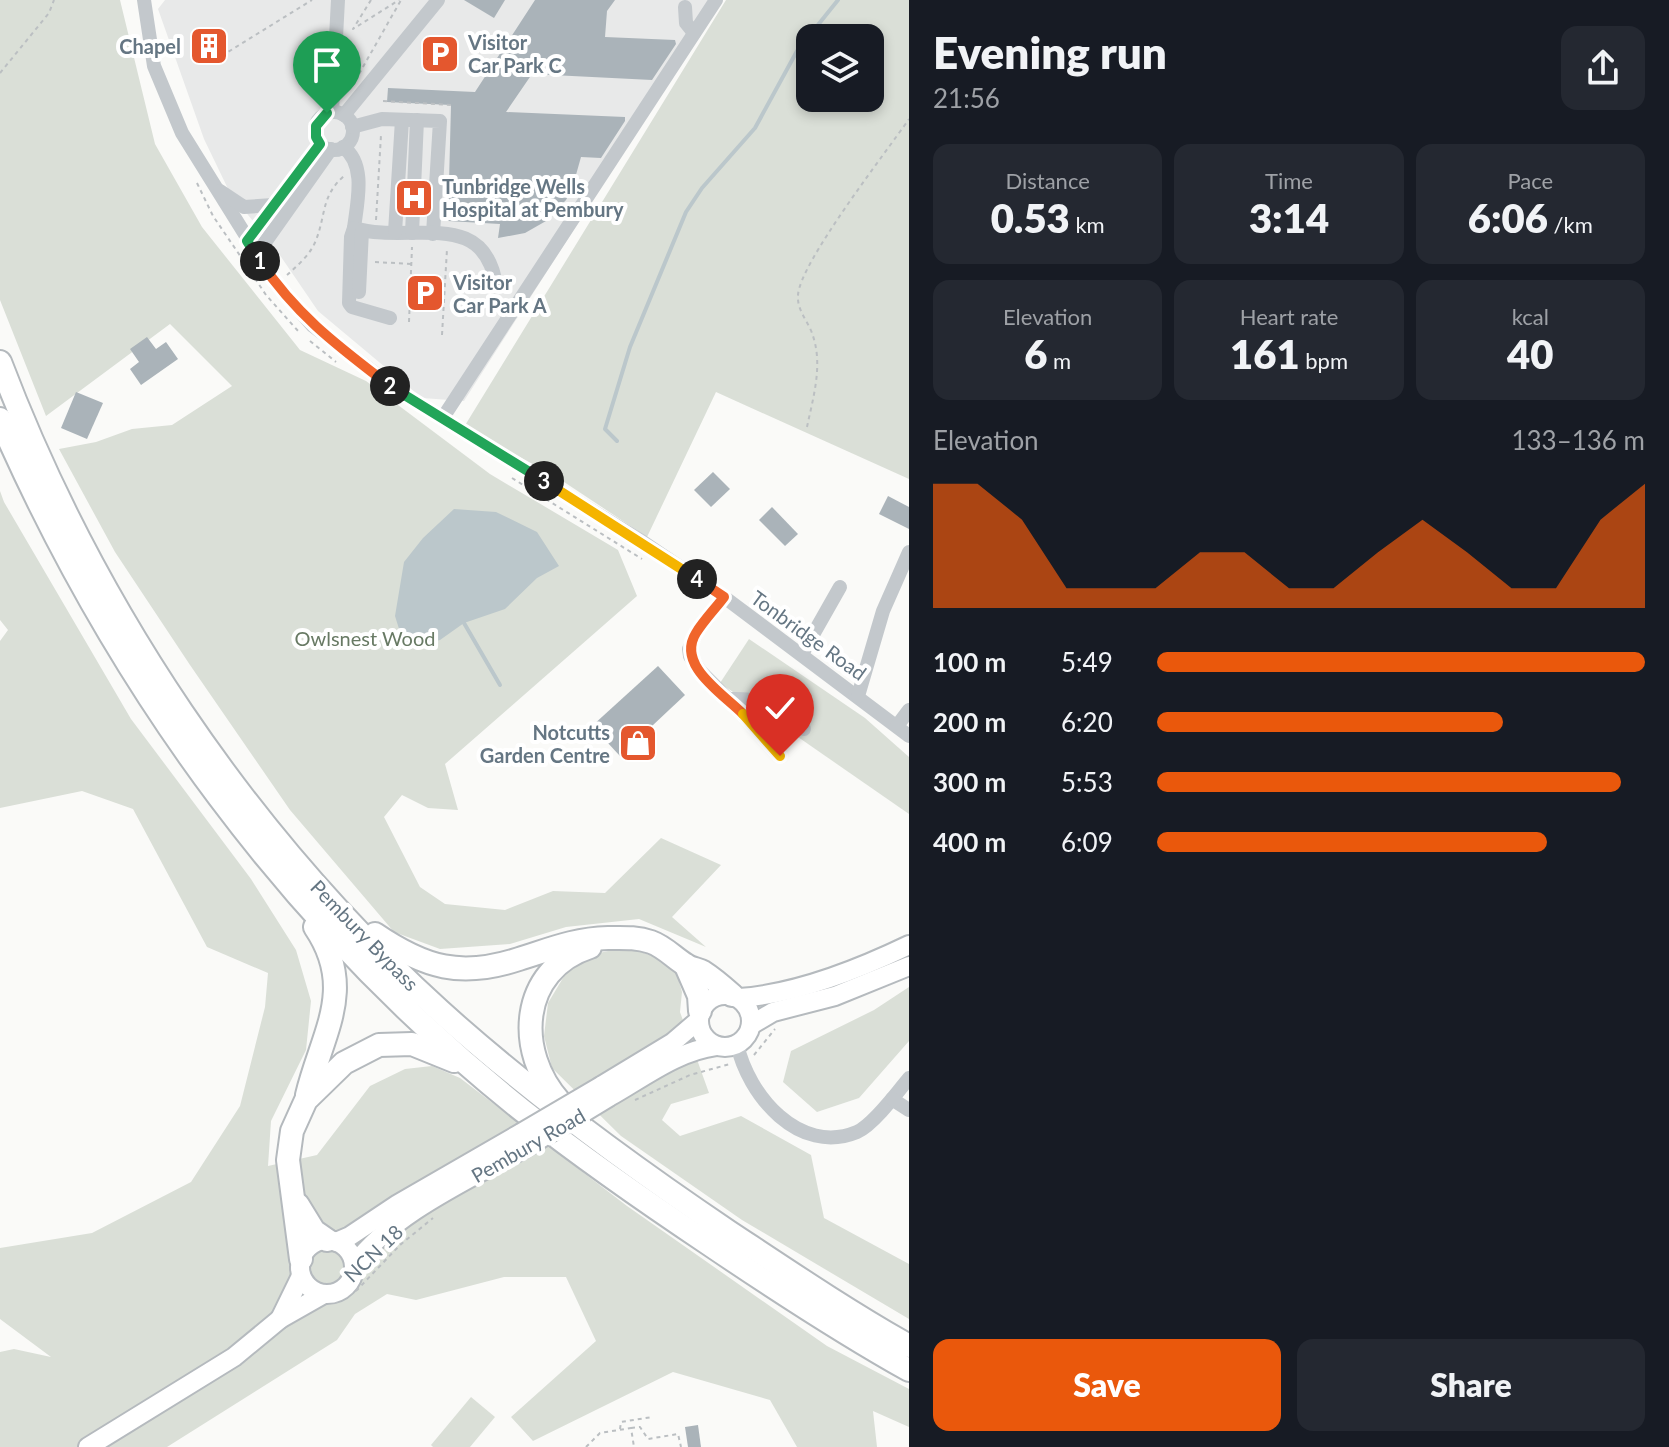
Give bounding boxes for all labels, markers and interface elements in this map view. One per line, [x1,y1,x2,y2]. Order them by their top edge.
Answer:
map controls [796,24,884,112]
button: layers [796,24,884,112]
building icon: Chapel [188,25,230,67]
text: Evening run [933,26,1167,78]
button: share [1561,26,1645,110]
place label: Visitor Car Park C [467,30,562,77]
pin [293,31,361,113]
parking icon: Visitor Car Park C [419,33,461,75]
place label: Chapel [119,34,181,58]
icon: arrive [305,43,349,87]
text: 21:56 [933,82,1000,114]
text: Distance [1005,167,1090,194]
text: Time [1265,167,1313,194]
text: Pace [1507,167,1553,194]
place label: Tunbridge Wells Hospital at Pembury [442,174,624,221]
hospital icon: Tunbridge Wells Hospital at Pembury [393,177,435,219]
text: 0.53 [991,194,1070,242]
text: 3:14 [1249,194,1329,242]
text: 6:06 [1468,194,1548,242]
text: km [1070,211,1105,238]
text: /km [1548,211,1593,238]
pin: 1 [240,241,280,281]
text: 1 [254,247,266,274]
place label: Visitor Car Park A [452,270,547,317]
parking icon: Visitor Car Park A [404,272,446,314]
text: Elevation [1003,303,1092,330]
text: Heart rate [1240,303,1338,330]
text: kcal [1512,303,1549,330]
text: 6 [1024,330,1047,378]
text: 161 [1230,330,1300,378]
text: 40 [1507,330,1554,378]
text: m [1047,347,1071,374]
text: bpm [1300,347,1348,374]
pin: 2 [370,366,410,406]
text: 2 [384,372,396,399]
text: Elevation [933,424,1039,456]
text: 133–136 m [1511,424,1645,456]
pin: 3 [524,461,564,501]
text: 3 [538,467,550,494]
pin: 4 [677,559,717,599]
text: 4 [691,565,703,592]
street label: Tonbridge Road [747,585,871,685]
park label: Owlsnest Wood [295,626,435,650]
text: 100 m [933,646,1006,678]
text: 5:49 [1061,646,1113,678]
pin [746,674,814,756]
icon: check [758,686,802,730]
text: 200 m [933,706,1006,738]
text: 6:20 [1061,706,1113,738]
place label: Notcutts Garden Centre [480,720,610,767]
shop icon: Notcutts Garden Centre [617,722,659,764]
text: 300 m [933,766,1006,798]
text: 5:53 [1061,766,1113,798]
text: 400 m [933,826,1006,858]
text: 6:09 [1061,826,1113,858]
street label: Pembury Bypass [306,875,424,995]
street label: Pembury Road [467,1103,589,1187]
street label: NCN 18 [339,1219,407,1287]
button: Save [933,1339,1281,1431]
button: Share [1297,1339,1645,1431]

